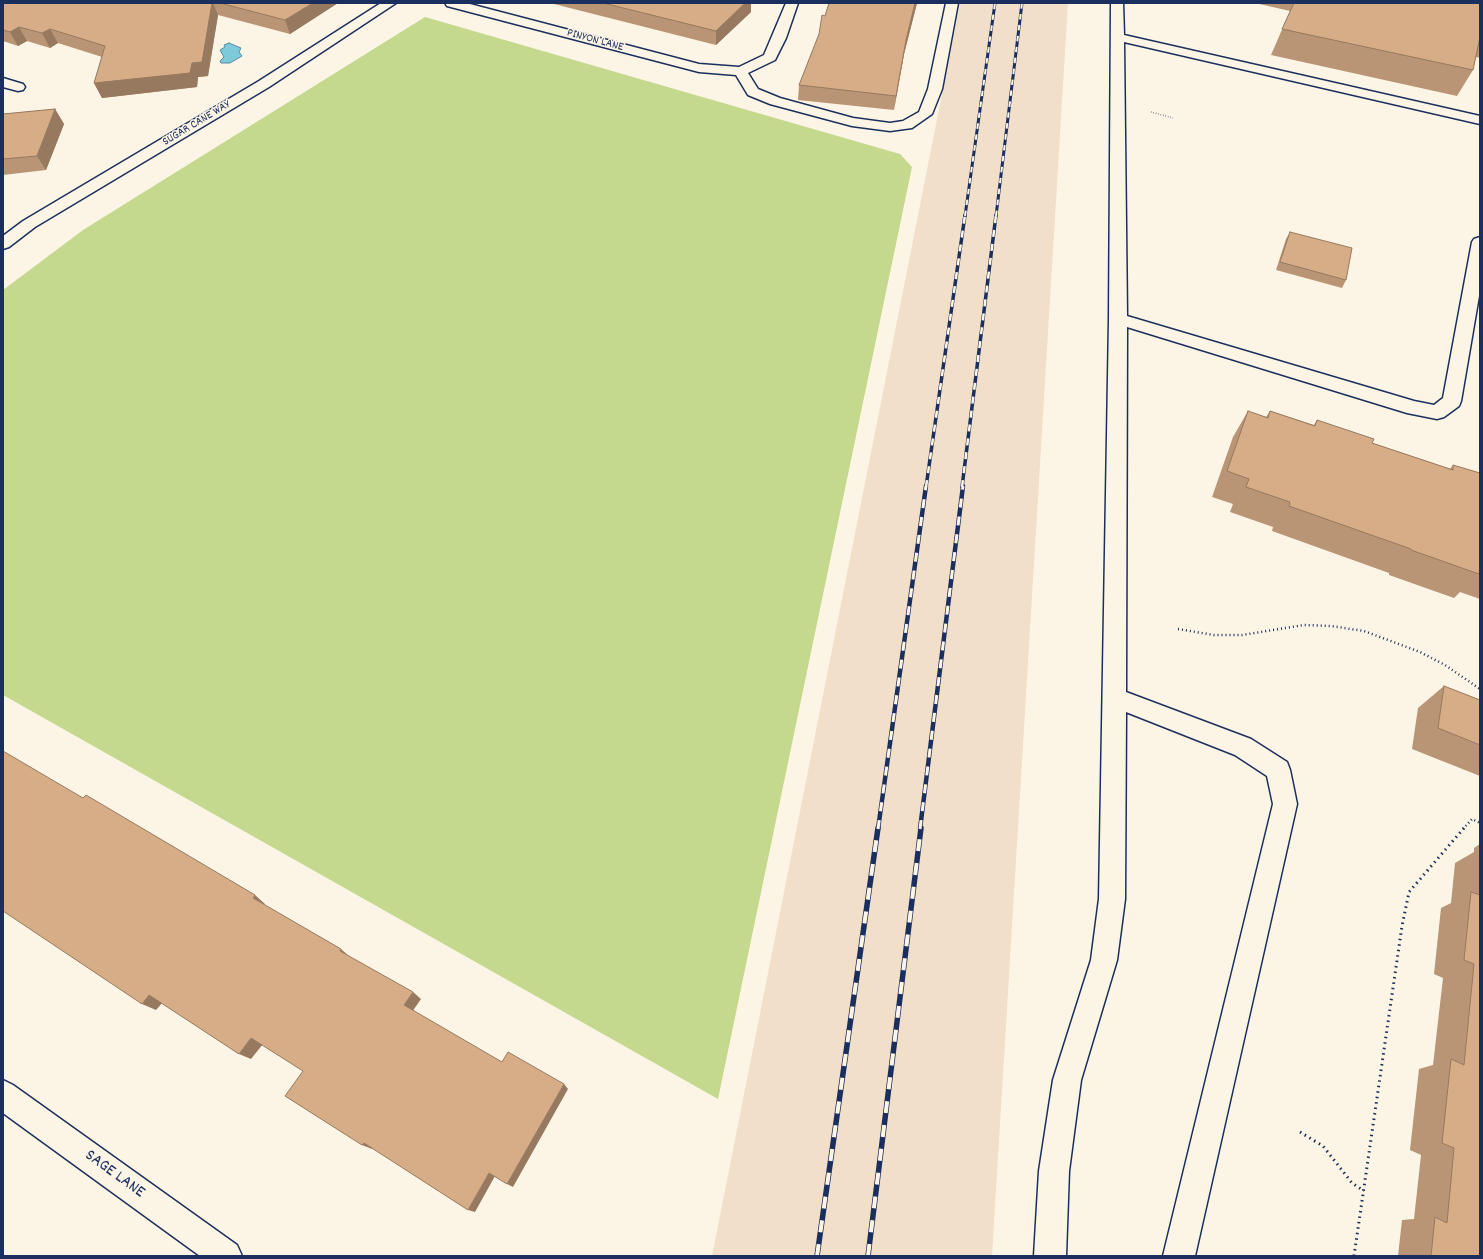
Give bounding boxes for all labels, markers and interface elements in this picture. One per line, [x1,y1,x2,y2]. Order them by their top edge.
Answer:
street label: PINYON LANE [565,27,625,55]
street label: SUGAR CANE WAY [160,98,234,150]
street label: SAGE LANE [80,1146,148,1204]

